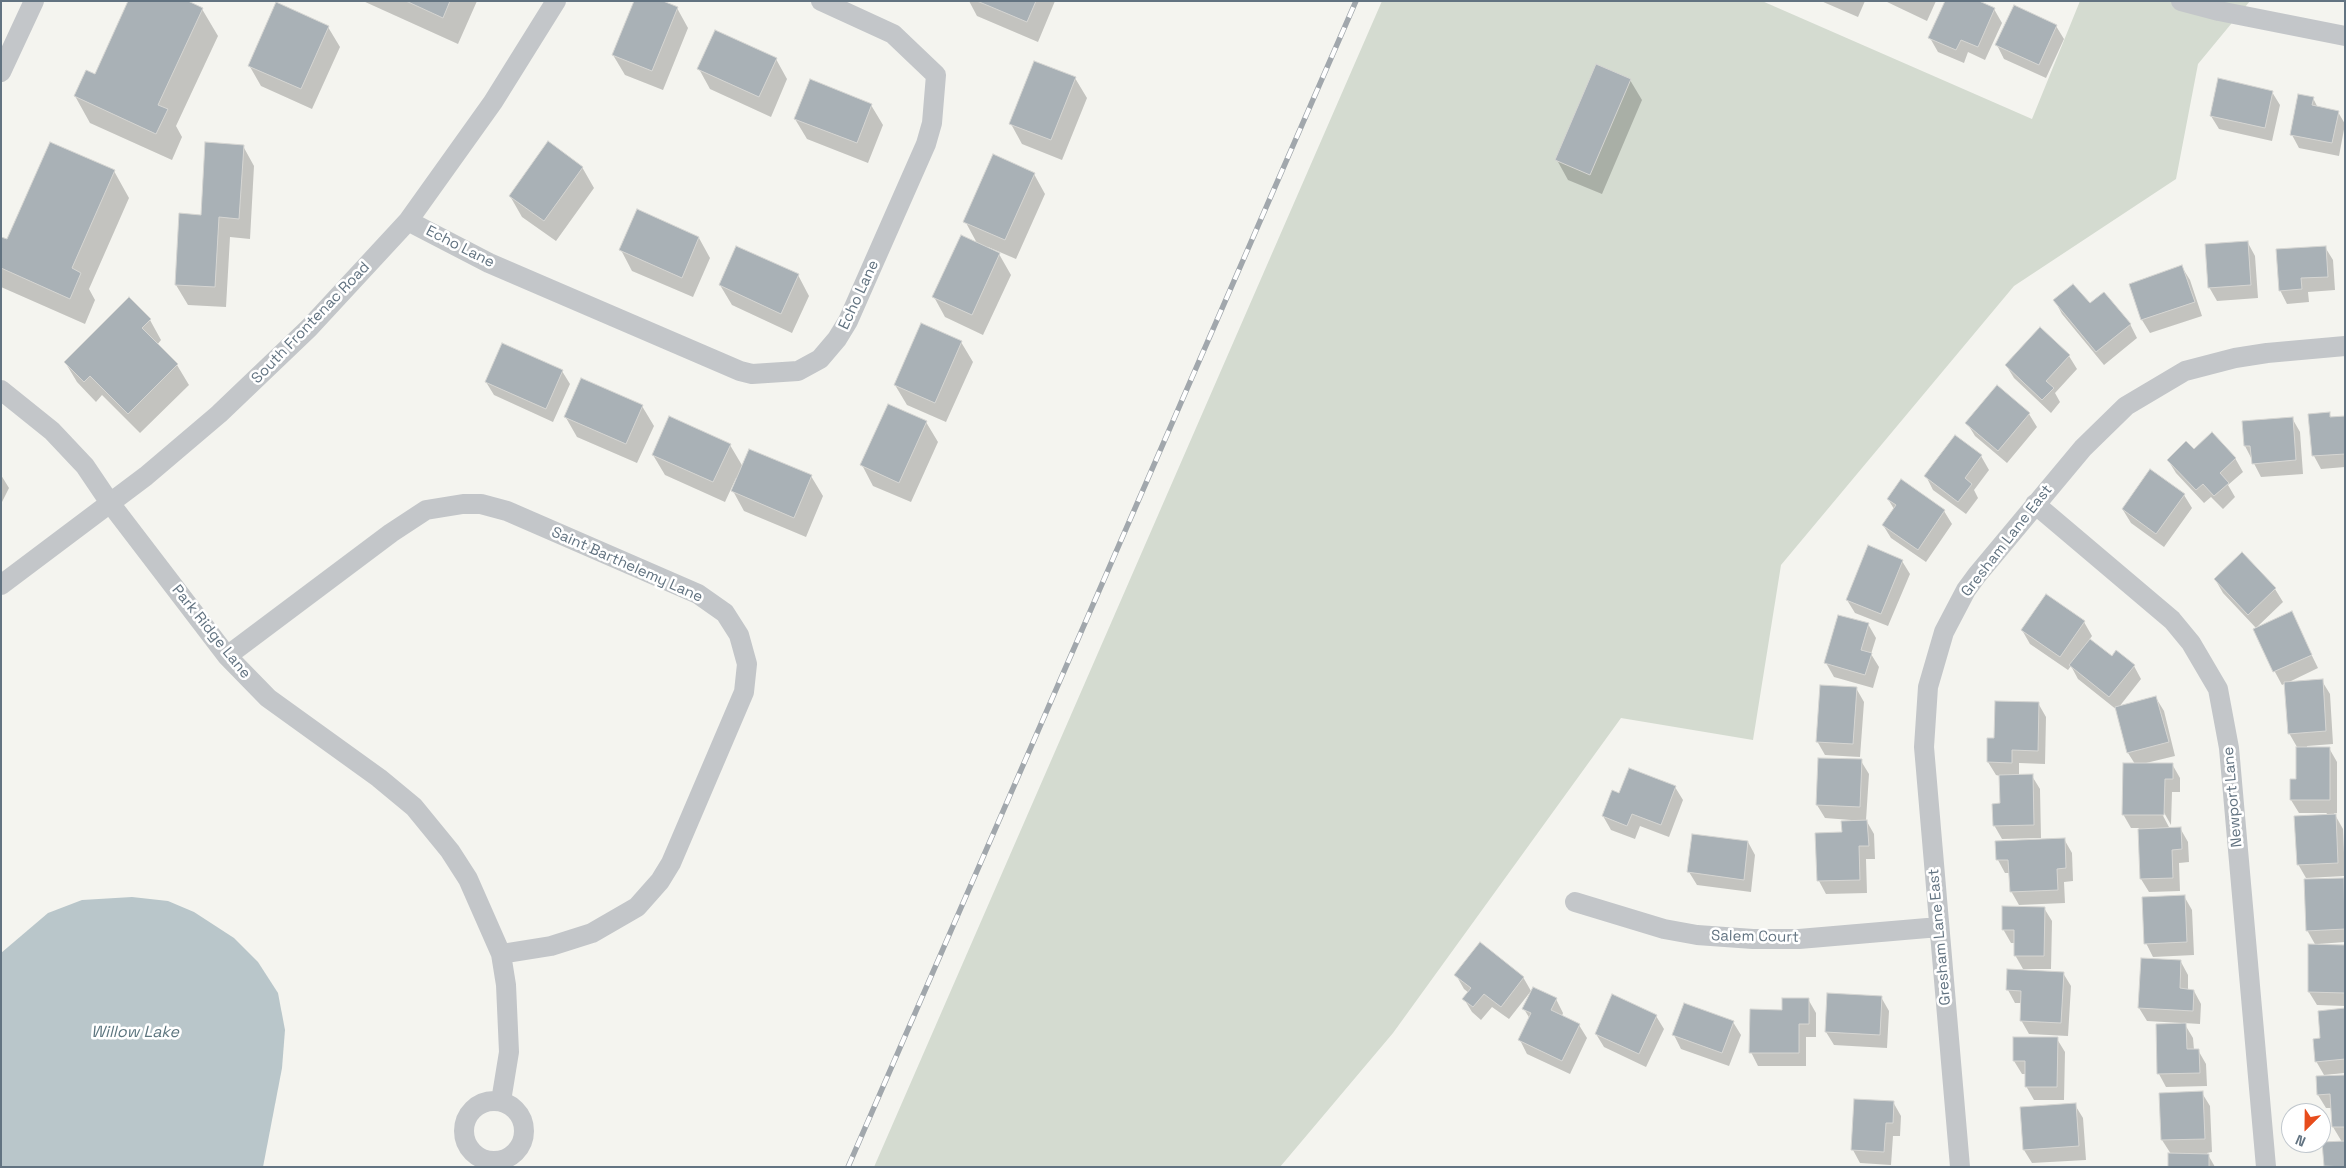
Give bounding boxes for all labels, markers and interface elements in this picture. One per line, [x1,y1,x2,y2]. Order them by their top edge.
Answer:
street label: Echo Lane [423,222,497,272]
street label: Echo Lane [835,257,883,333]
street label: South Frontenac Road [248,258,374,388]
street label: Gresham Lane East [1958,481,2056,601]
street label: Saint Barthelemy Lane [549,523,705,607]
street label: Park Ridge Lane [168,582,254,682]
street label: Newport Lane [2220,746,2246,848]
street label: Gresham Lane East [1925,868,1955,1006]
street label: Salem Court [1711,927,1799,947]
water label: Willow Lake [91,1023,179,1043]
north arrow [2281,1103,2331,1153]
text: N [2293,1131,2308,1151]

